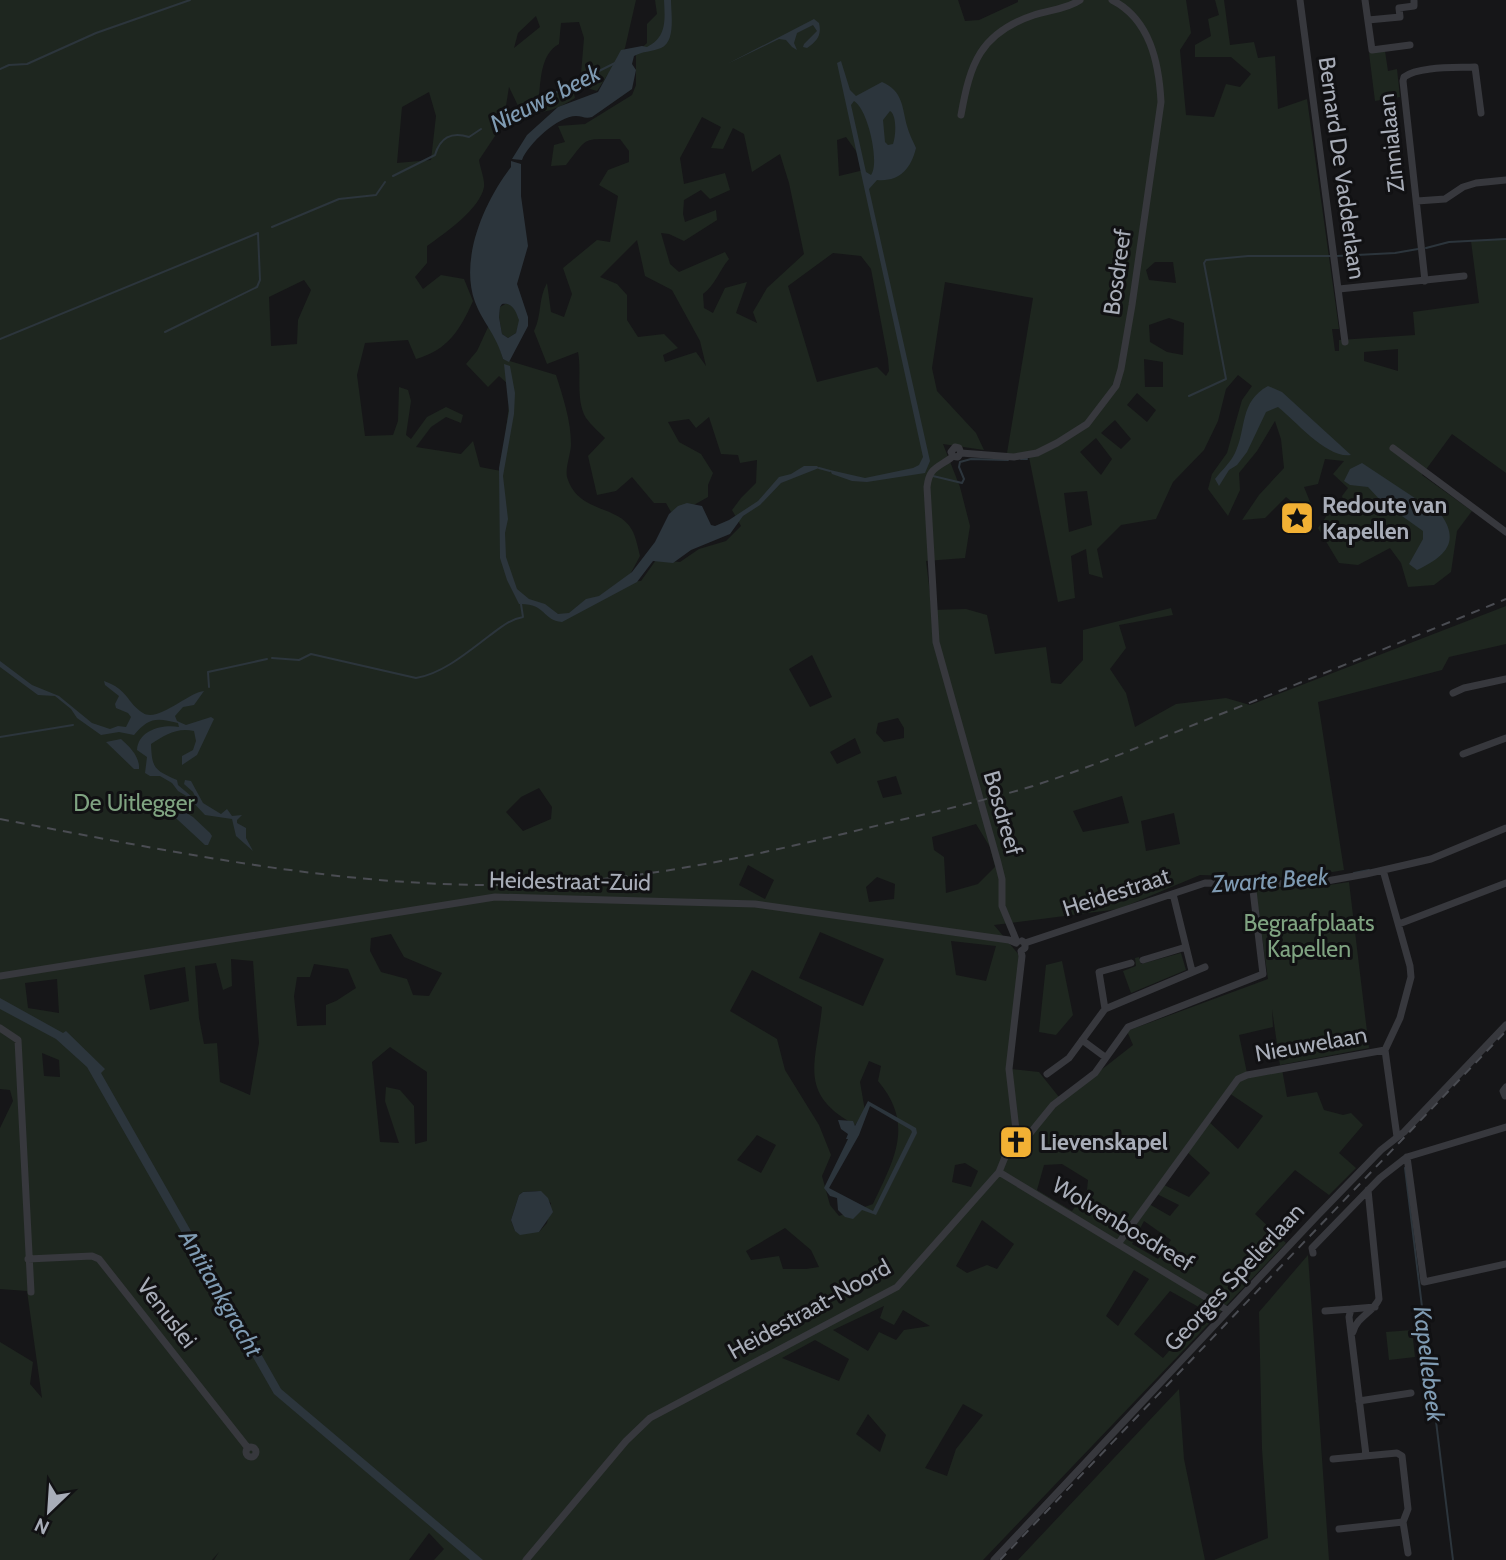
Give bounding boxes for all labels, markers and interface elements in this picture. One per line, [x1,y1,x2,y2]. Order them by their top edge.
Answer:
street label: Bernard De Vadderlaan [1313,55,1371,281]
water label: Nieuwe beek [485,58,606,138]
street label: Zinnialaan [1372,92,1410,194]
street label: Bosdreef [1097,227,1137,317]
place label: Redoute van Kapellen [1322,491,1447,545]
place icon: Redoute van Kapellen [1278,499,1316,537]
street label: Bosdreef [978,767,1029,859]
park label: De Uitlegger [73,789,196,817]
street label: Heidestraat [1059,861,1173,922]
water label: Zwarte Beek [1210,861,1330,899]
street label: Heidestraat-Zuid [489,866,651,896]
park label: Begraafplaats Kapellen [1243,909,1375,963]
street label: Nieuwelaan [1253,1020,1369,1068]
church icon: Lievenskapel [997,1123,1035,1161]
place label: Lievenskapel [1040,1128,1168,1156]
street label: Wolvenbosdreef [1047,1171,1199,1277]
street label: Georges Spelierlaan [1158,1197,1310,1357]
water label: Antitankgracht [173,1224,269,1362]
street label: Heidestraat-Noord [723,1253,895,1365]
street label: Venuslei [131,1273,203,1353]
water label: Kapellebeek [1408,1305,1451,1424]
north arrow [14,1476,84,1546]
text: N [31,1513,53,1539]

